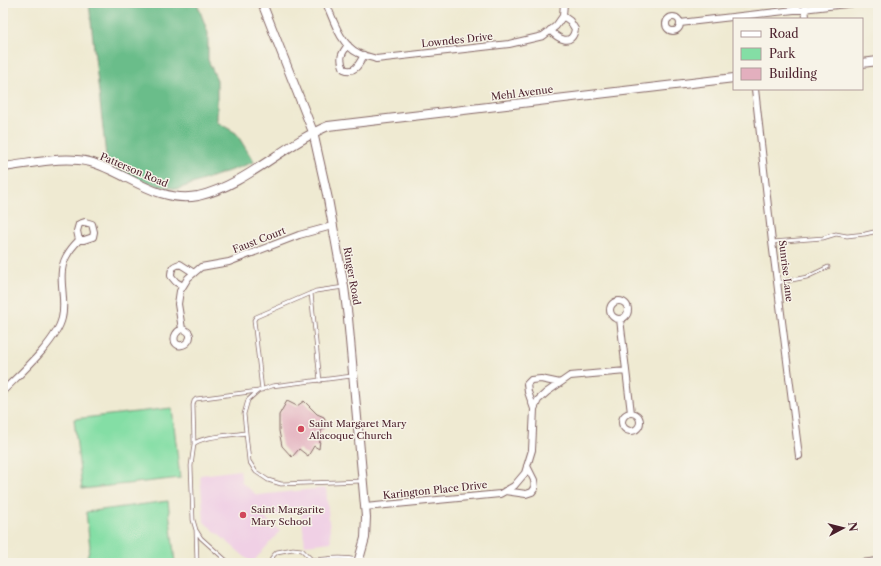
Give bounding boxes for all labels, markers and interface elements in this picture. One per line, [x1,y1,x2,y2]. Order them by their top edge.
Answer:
legend [733,18,863,90]
text: Road [769,26,799,41]
street label: Lowndes Drive [421,30,494,50]
text: Park [769,46,796,61]
text: Building [769,66,817,81]
street label: Mehl Avenue [490,83,554,103]
street label: Patterson Road [98,150,170,190]
street label: Faust Court [231,224,288,256]
street label: Sunrise Lane [776,239,796,303]
street label: Ringer Road [340,246,364,306]
place label: Saint Margaret Mary Alacoque Church [308,417,407,442]
marker: Saint Margaret Mary Alacoque Church [296,424,306,434]
street label: Karington Place Drive [382,478,488,502]
place label: Saint Margarite Mary School [251,503,324,528]
north arrow [823,508,863,548]
marker: Saint Margarite Mary School [238,510,248,520]
text: N [845,521,861,533]

